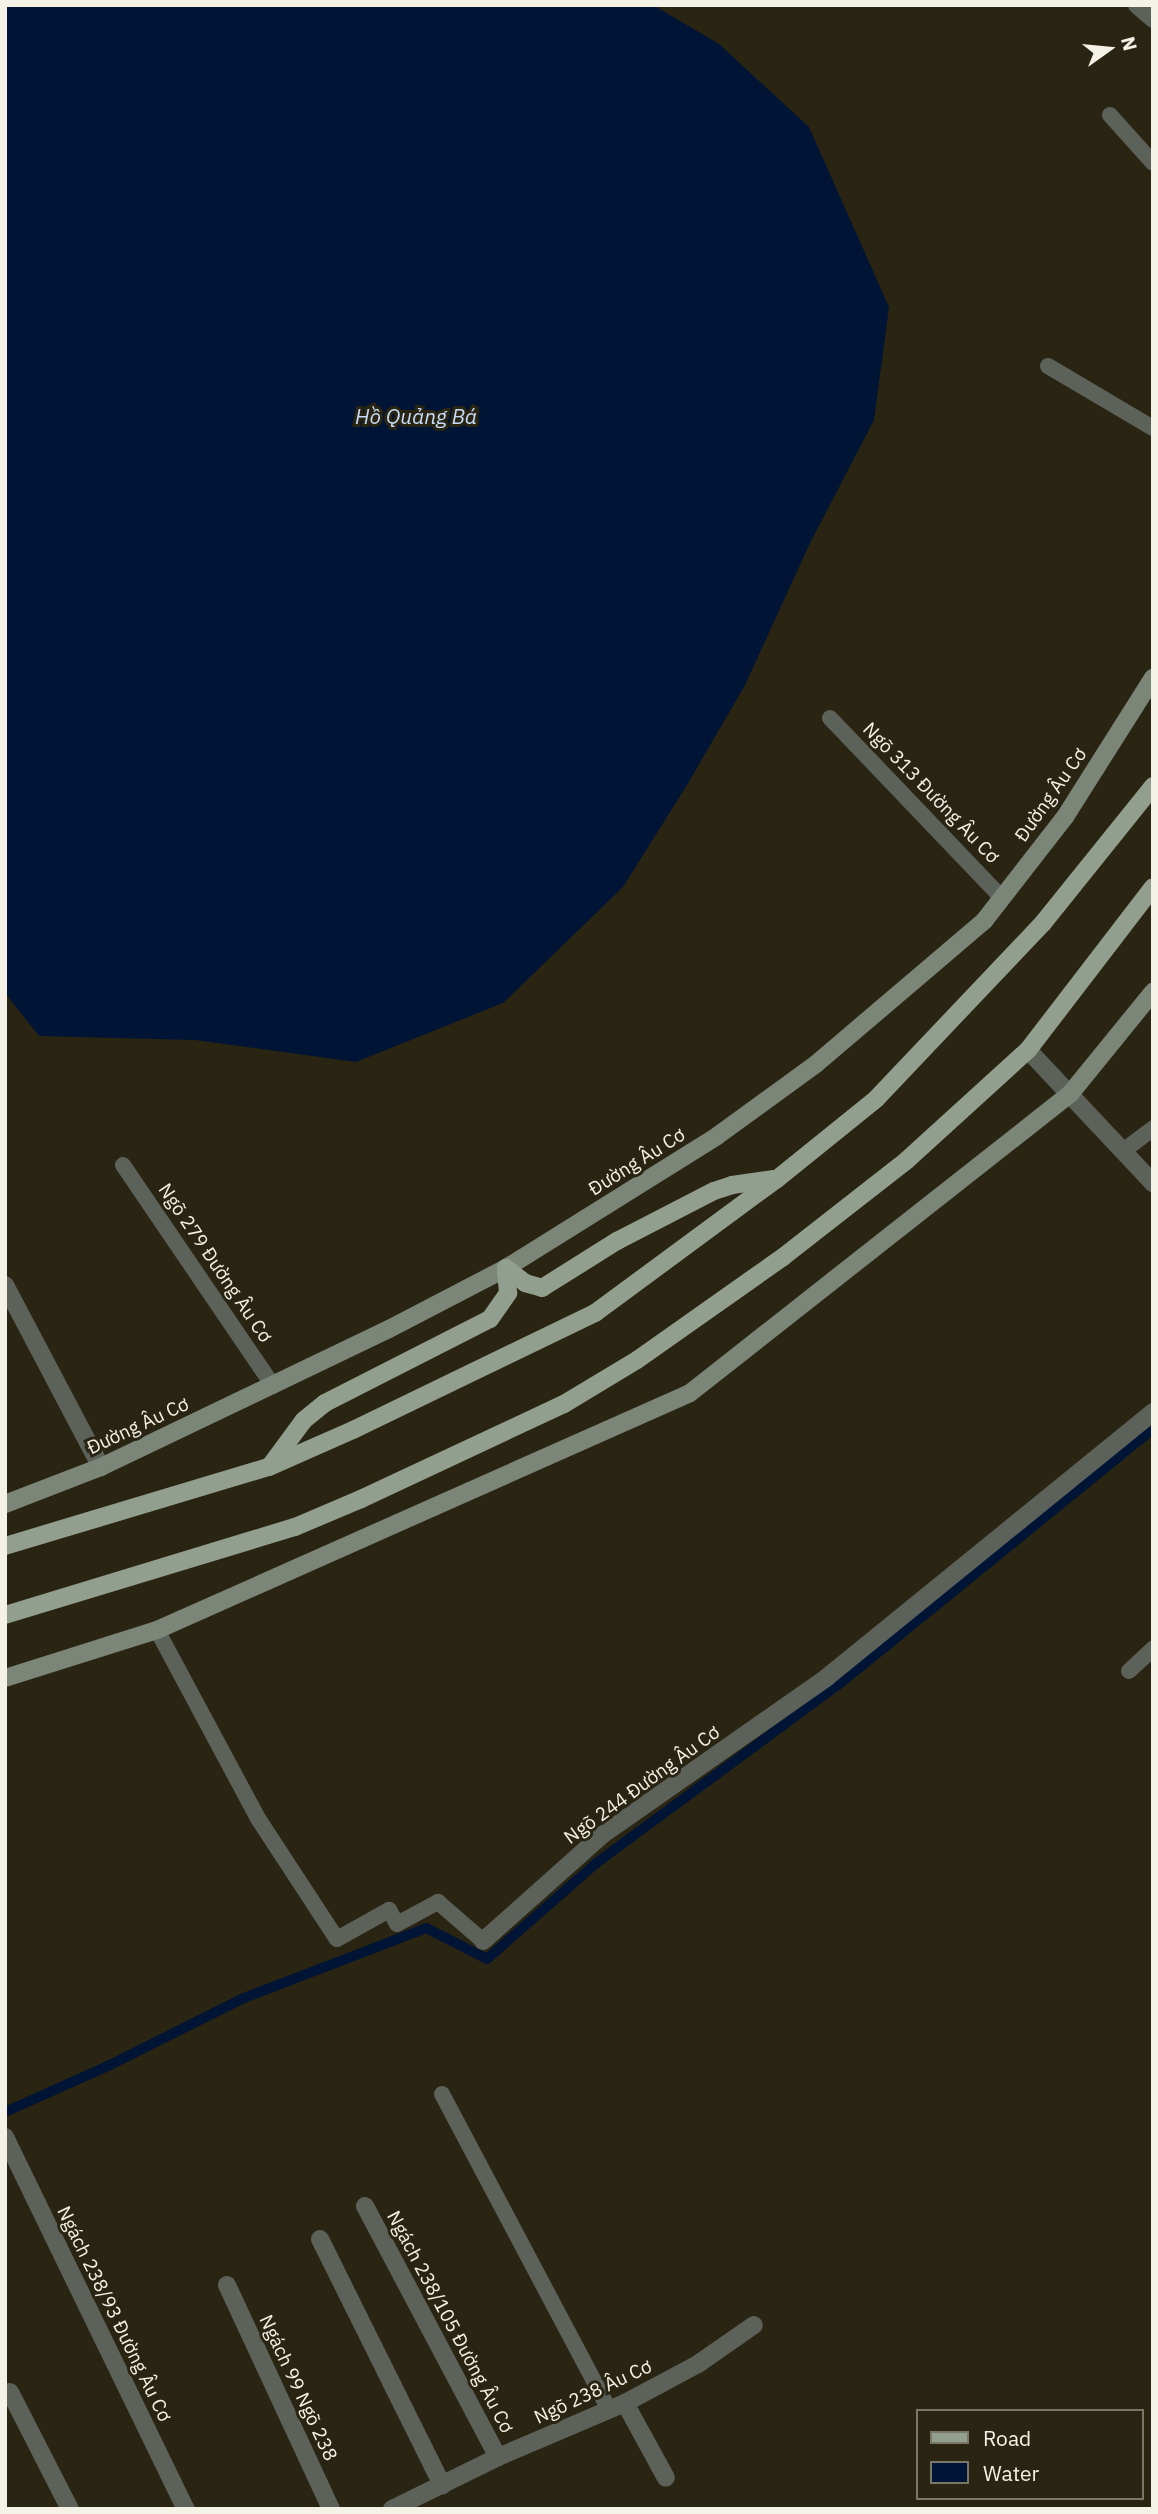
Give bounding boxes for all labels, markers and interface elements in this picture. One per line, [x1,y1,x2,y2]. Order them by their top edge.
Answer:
north arrow [1074,14,1144,84]
text: N [1116,34,1143,53]
water label: Hồ Quảng Bá [355,403,477,429]
street label: Ngõ 313 Đường Âu Cơ [858,718,1004,868]
street label: Đường Âu Cơ [1010,744,1092,846]
street label: Đường Âu Cơ [585,1123,689,1201]
street label: Ngõ 279 Đường Âu Cơ [153,1179,277,1347]
street label: Đường Âu Cơ [84,1393,192,1459]
street label: Ngõ 244 Đường Âu Cơ [560,1721,724,1849]
street label: Ngách 238/93 Đường Âu Cơ [52,2203,176,2425]
street label: Ngách 238/105 Đường Âu Cơ [382,2207,518,2437]
street label: Ngách 99 Ngõ 238 [254,2311,342,2465]
street label: Ngõ 238 Âu Cơ [531,2355,655,2429]
legend [916,2409,1144,2500]
text: Road [983,2424,1031,2452]
text: Water [983,2459,1039,2487]

